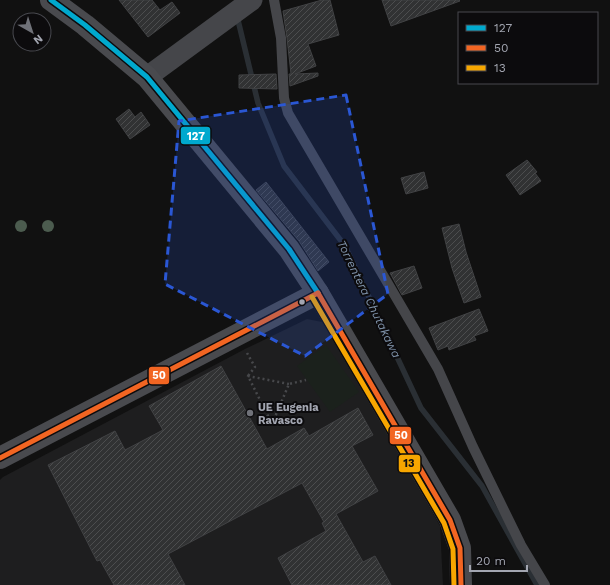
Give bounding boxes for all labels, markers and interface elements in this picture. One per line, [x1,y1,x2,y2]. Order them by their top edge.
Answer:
north arrow [12,12,52,52]
legend [458,12,598,84]
text: 127 [494,21,512,35]
text: N [31,32,45,47]
text: 50 [494,41,508,55]
text: 13 [494,61,506,75]
line badge: 127 [180,126,211,145]
text: 127 [187,130,205,143]
water label: Torrentera Chutakawa [334,238,404,361]
unlabelled marker [297,297,307,307]
line badge: 50 [148,366,170,385]
text: 50 [152,369,166,382]
place label: UE Eugenia Ravasco [258,401,319,427]
marker: UE Eugenia Ravasco [245,408,255,418]
line badge: 50 [389,426,412,445]
text: 50 [394,429,408,442]
line badge: 13 [398,454,421,473]
text: 13 [403,457,415,470]
scale bar [470,547,527,573]
text: 20 m [476,554,506,568]

